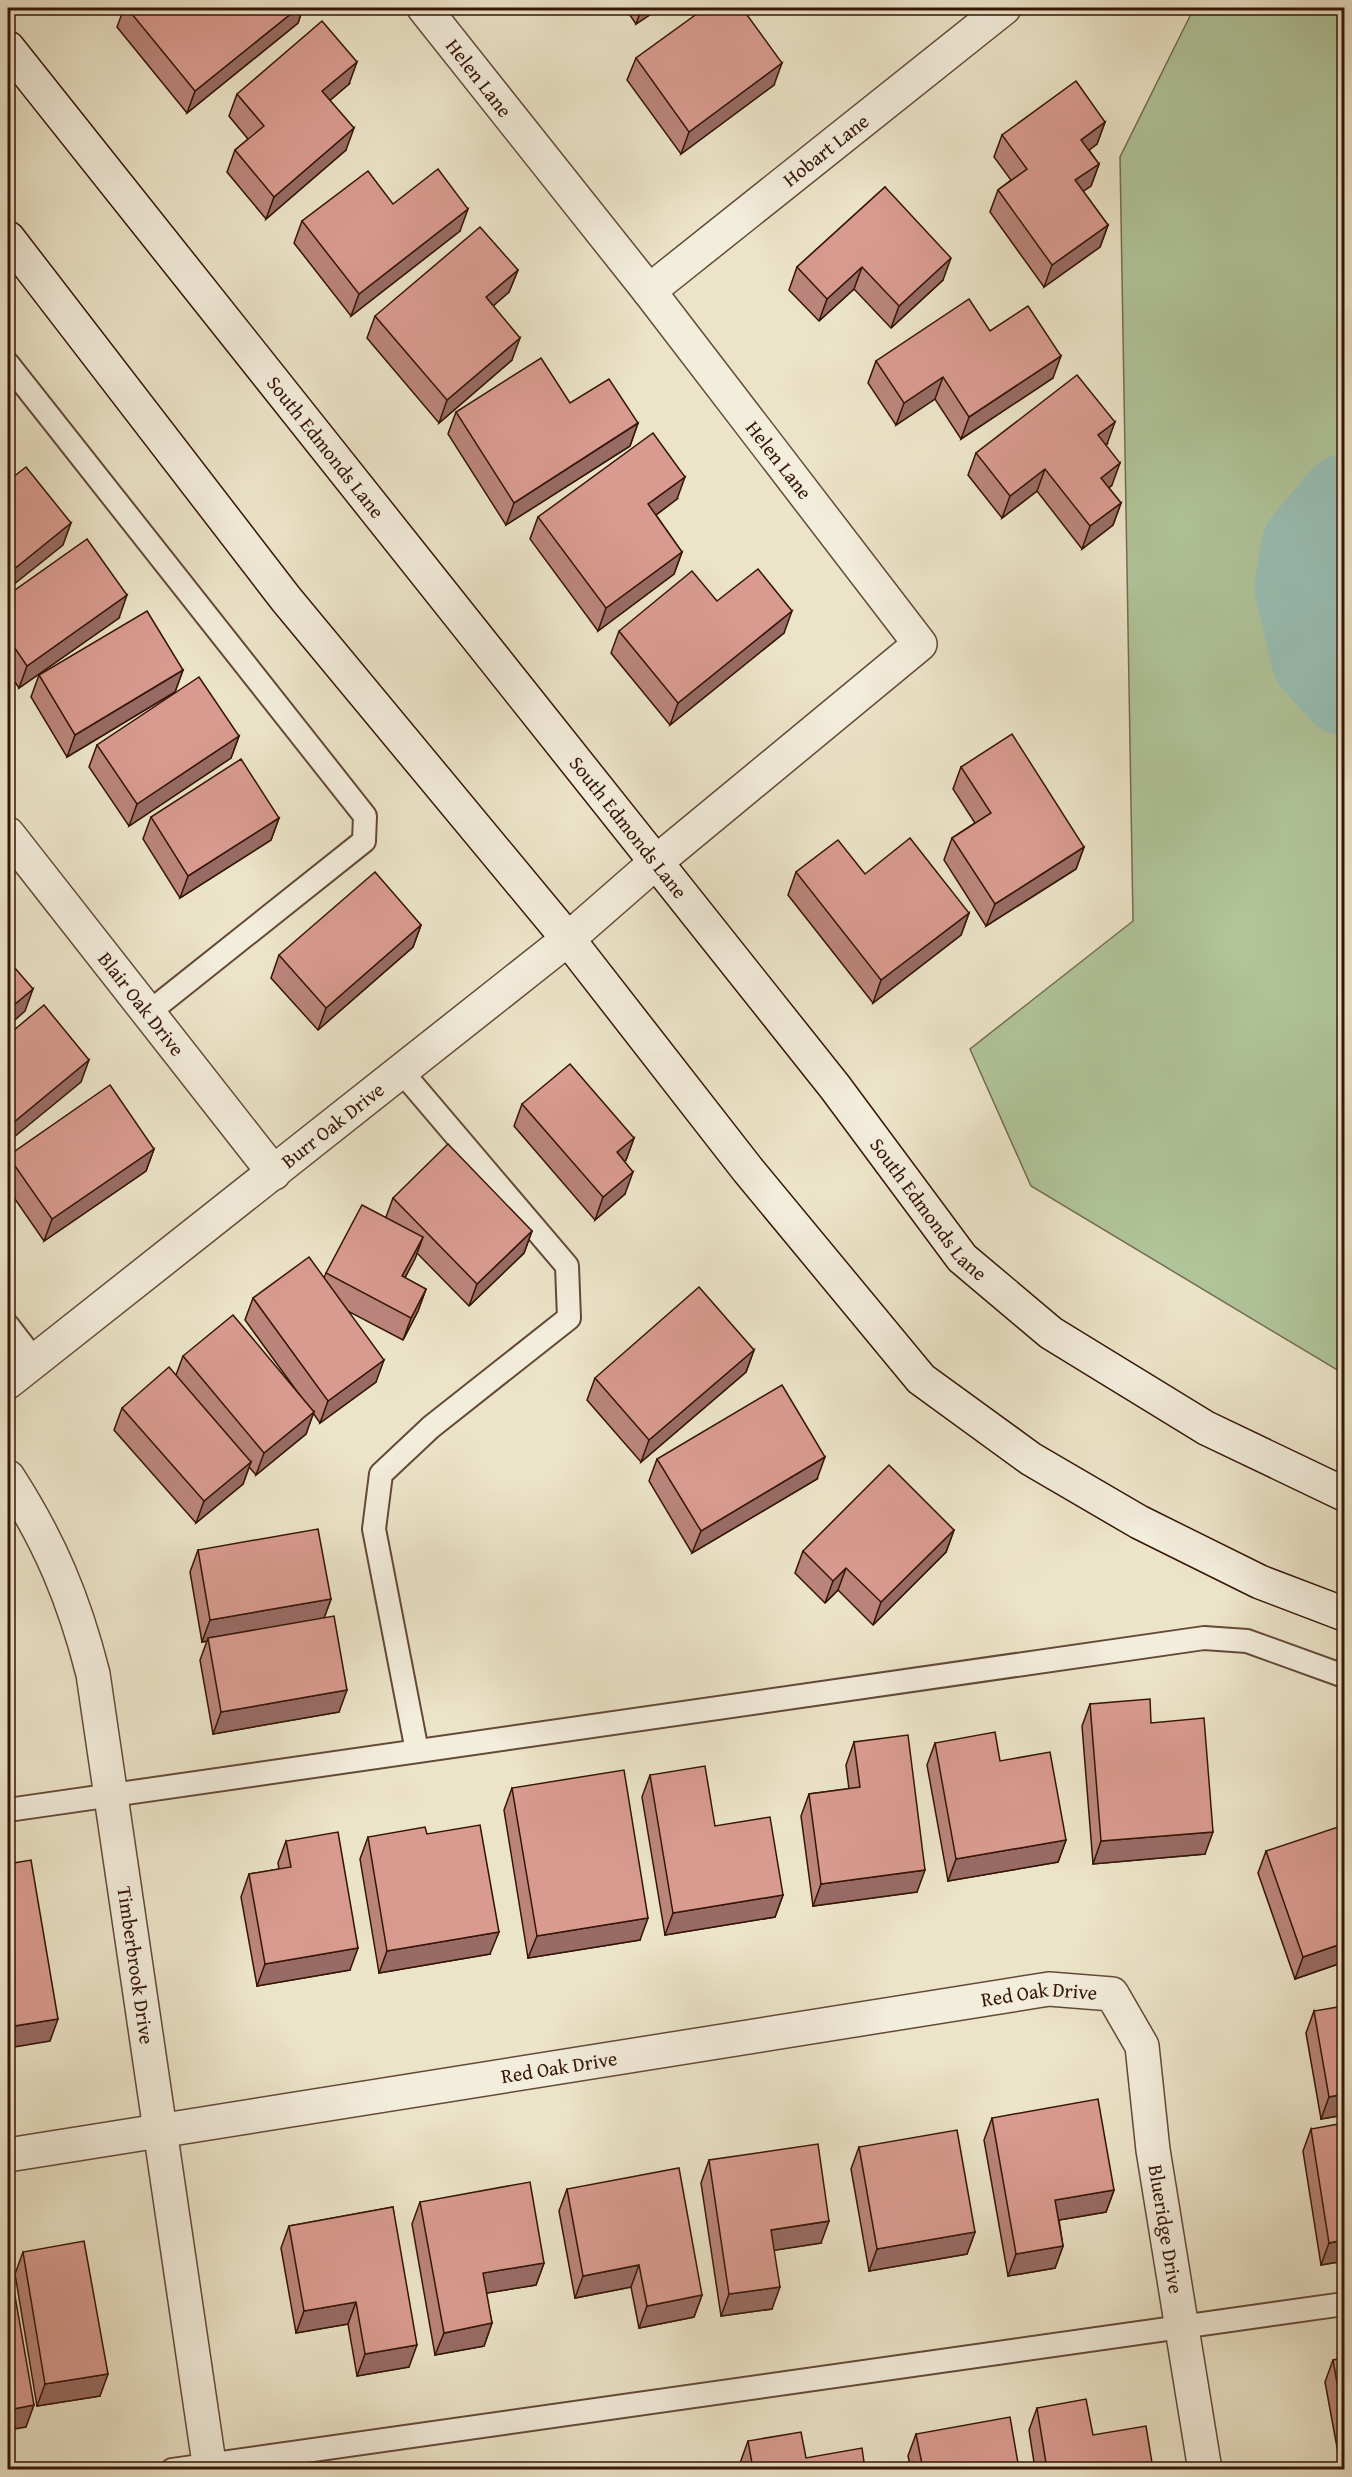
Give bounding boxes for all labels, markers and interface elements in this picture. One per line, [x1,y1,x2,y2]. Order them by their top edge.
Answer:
street label: Helen Lane [439,32,519,123]
street label: Hobart Lane [776,106,875,193]
street label: South Edmonds Lane [260,369,392,524]
street label: Helen Lane [739,414,819,505]
street label: South Edmonds Lane [563,749,695,904]
street label: Blair Oak Drive [92,945,192,1062]
street label: Burr Oak Drive [275,1075,390,1175]
street label: South Edmonds Lane [863,1131,993,1287]
street label: Timberbrook Drive [110,1884,162,2046]
street label: Red Oak Drive [979,1974,1098,2014]
street label: Red Oak Drive [499,2043,619,2090]
street label: Blueridge Drive [1142,2162,1191,2296]

